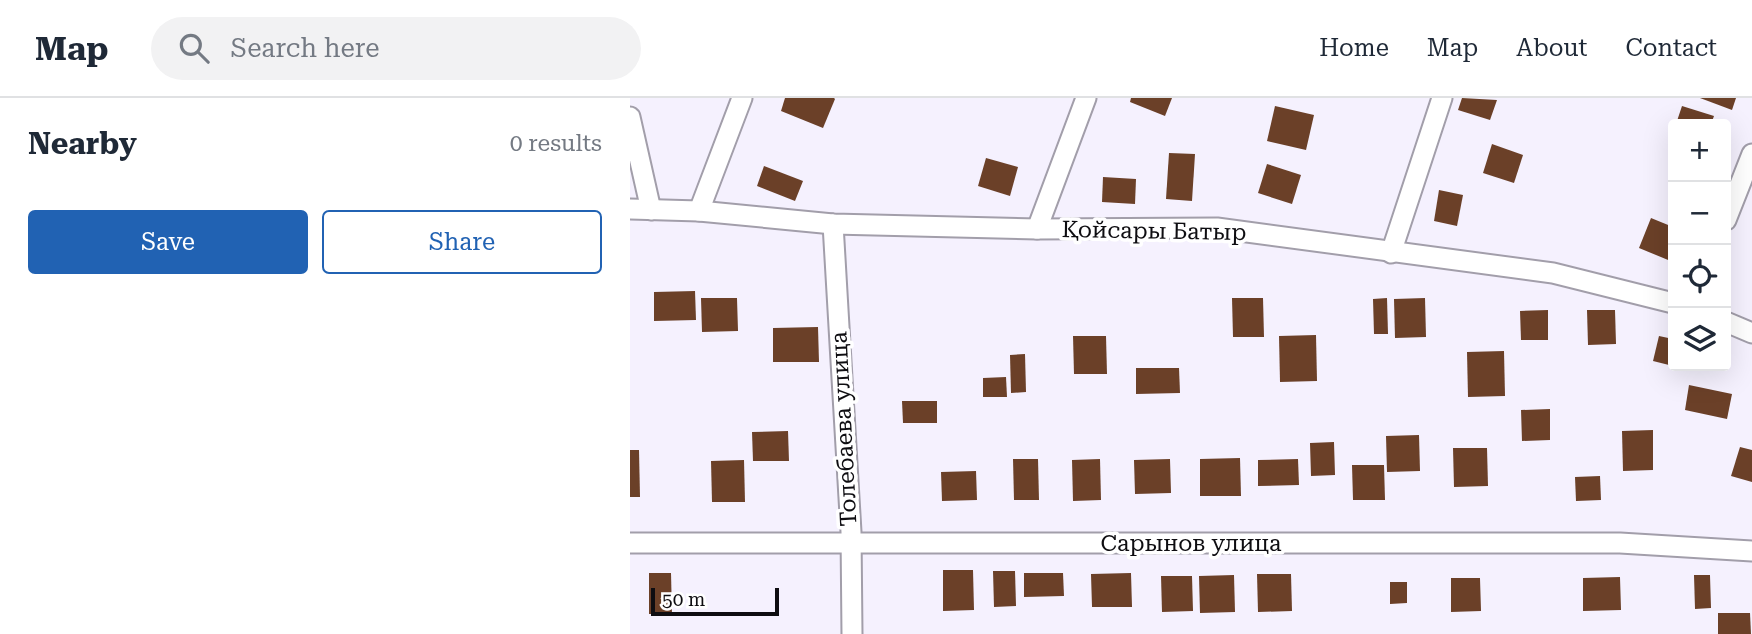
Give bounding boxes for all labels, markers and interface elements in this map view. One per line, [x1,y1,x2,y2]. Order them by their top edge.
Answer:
search box [151,17,641,80]
text: Map [35,29,109,68]
icon: search [175,29,213,67]
text: Search here [231,33,380,63]
text: Home [1319,34,1389,62]
text: Map [1427,34,1478,62]
text: About [1516,34,1587,62]
text: Contact [1625,34,1717,62]
map controls [1668,119,1731,371]
button: + [1668,119,1731,182]
text: Nearby [28,126,137,161]
text: 0 results [510,130,602,157]
button: − [1668,182,1731,245]
button: Save [28,210,308,274]
button: Share [322,210,602,274]
street label: Қойсары Батыр [1061,216,1247,246]
button: locate [1668,245,1731,308]
button: layers [1668,308,1731,371]
street label: Толебаева улица [825,330,863,527]
street label: Сарынов улица [1100,530,1282,557]
scale bar [651,585,779,617]
text: 50 m [662,588,705,611]

